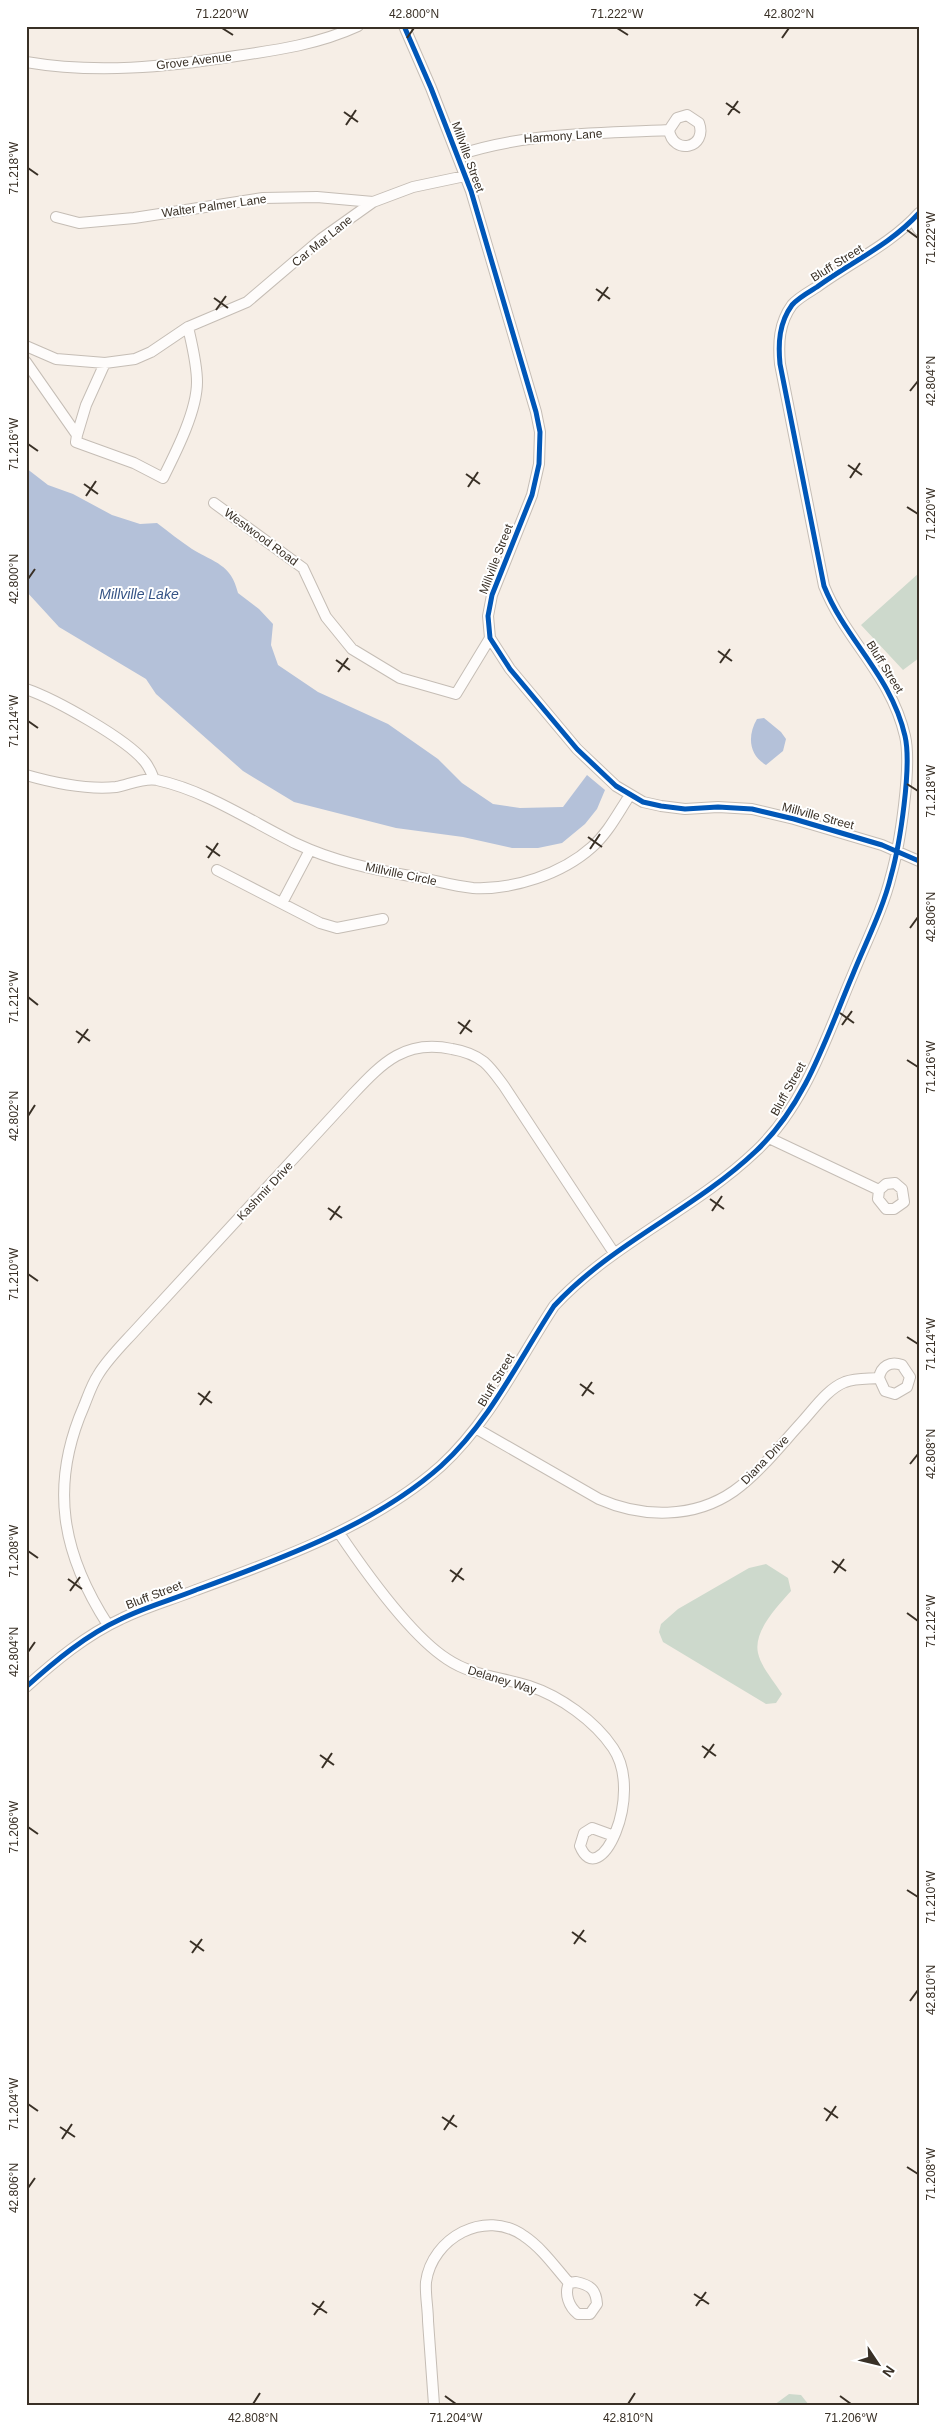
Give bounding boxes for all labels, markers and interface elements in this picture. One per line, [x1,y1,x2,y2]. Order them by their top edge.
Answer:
text: 71.220°W [196,7,249,21]
text: 42.800°N [389,7,439,21]
text: 71.222°W [591,7,644,21]
text: 42.802°N [764,7,814,21]
street label: Grove Avenue [156,49,233,73]
street label: Millville Street [449,120,487,195]
street label: Harmony Lane [523,126,603,146]
text: 71.218°W [7,141,21,194]
street label: Walter Palmer Lane [161,192,268,220]
text: 71.222°W [924,211,938,264]
street label: Car Mar Lane [289,212,355,270]
street label: Bluff Street [808,241,866,285]
text: 42.804°N [924,356,938,406]
text: 71.216°W [7,417,21,470]
text: 71.220°W [924,487,938,540]
street label: Westwood Road [221,506,301,568]
street label: Millville Street [476,521,516,596]
text: 42.800°N [7,554,21,604]
water label: Millville Lake [99,586,179,602]
street label: Bluff Street [863,638,907,696]
text: 71.214°W [7,694,21,747]
text: 71.218°W [924,764,938,817]
street label: Millville Street [780,800,856,833]
street label: Millville Circle [364,860,438,888]
text: 42.806°N [924,892,938,942]
text: 71.212°W [7,970,21,1023]
text: 71.216°W [924,1040,938,1093]
street label: Bluff Street [768,1059,809,1118]
text: 42.802°N [7,1091,21,1141]
street label: Kashmir Drive [234,1158,296,1223]
text: 71.210°W [7,1247,21,1300]
text: 71.214°W [924,1317,938,1370]
street label: Bluff Street [475,1350,518,1409]
text: 42.808°N [924,1429,938,1479]
street label: Diana Drive [738,1432,792,1487]
text: 71.208°W [7,1524,21,1577]
street label: Bluff Street [124,1578,185,1612]
text: 71.212°W [924,1594,938,1647]
text: 42.804°N [7,1627,21,1677]
street label: Delaney Way [466,1663,538,1697]
text: 71.206°W [7,1800,21,1853]
text: 71.210°W [924,1870,938,1923]
text: 42.810°N [924,1965,938,2015]
text: 71.204°W [7,2077,21,2130]
text: 71.208°W [924,2147,938,2200]
text: 42.806°N [7,2163,21,2213]
north arrow [852,2338,902,2388]
text: N [879,2363,898,2380]
text: 42.808°N [228,2411,278,2425]
text: 71.204°W [430,2411,483,2425]
text: 42.810°N [603,2411,653,2425]
text: 71.206°W [825,2411,878,2425]

